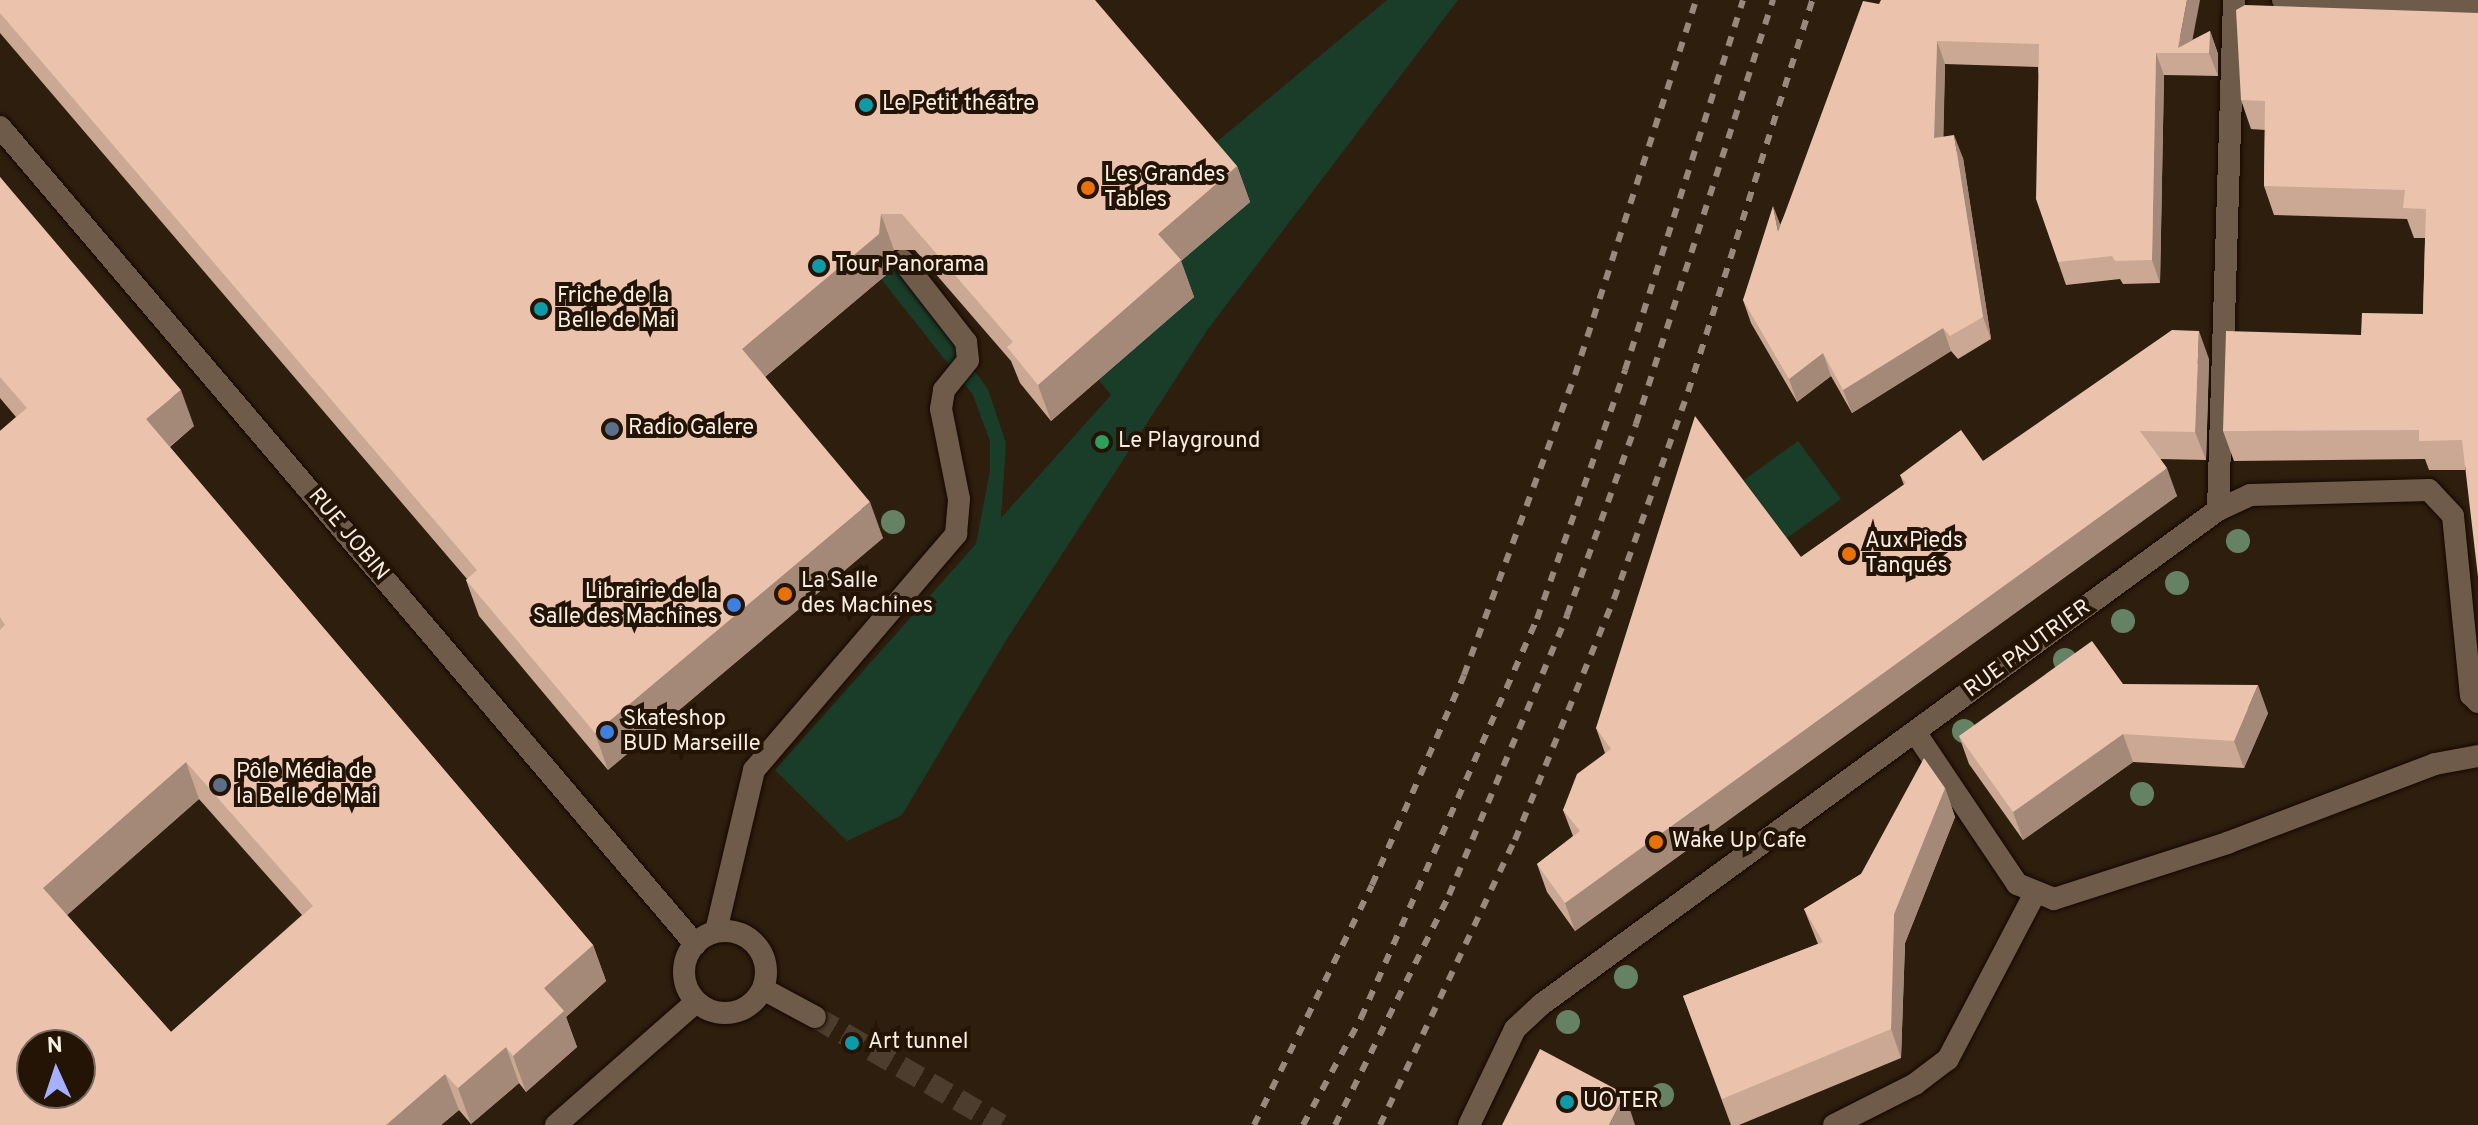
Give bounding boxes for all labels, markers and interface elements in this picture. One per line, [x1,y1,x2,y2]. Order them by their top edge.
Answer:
place label: Le Petit théâtre [882,92,1035,118]
marker: Le Petit théâtre [857,96,875,114]
place label: Les Grandes Tables [1104,162,1226,214]
marker: Les Grandes Tables [1079,179,1097,197]
place label: Tour Panorama [835,253,985,279]
marker: Tour Panorama [810,257,828,275]
place label: Friche de la Belle de Mai [557,283,676,334]
marker: Friche de la Belle de Mai [532,300,550,318]
place label: Radio Galere [628,416,754,442]
marker: Radio Galere [603,420,621,438]
place label: Le Playground [1118,429,1260,455]
marker: Le Playground [1093,433,1111,451]
street label: RUE JOBIN [302,484,394,586]
place label: Aux Pieds Tanqués [1865,528,1963,580]
marker: Aux Pieds Tanqués [1840,545,1858,563]
place label: La Salle des Machines [801,568,933,620]
place label: Librairie de la Salle des Machines [533,579,718,630]
marker: La Salle des Machines [776,585,794,603]
street label: RUE PAUTRIER [1960,594,2096,704]
marker: Librairie de la Salle des Machines [725,596,743,614]
place label: Skateshop BUD Marseille [623,706,761,758]
marker: Skateshop BUD Marseille [598,723,616,741]
place label: Pôle Média de la Belle de Mai [236,759,377,810]
marker: Pôle Média de la Belle de Mai [211,776,229,794]
place label: Wake Up Cafe [1672,829,1807,855]
marker: Wake Up Cafe [1647,833,1665,851]
north arrow [16,1029,96,1109]
place label: Art tunnel [868,1030,969,1056]
text: N [46,1033,63,1060]
marker: Art tunnel [843,1034,861,1052]
place label: UO TER [1583,1089,1660,1115]
marker: UO TER [1558,1093,1576,1111]

